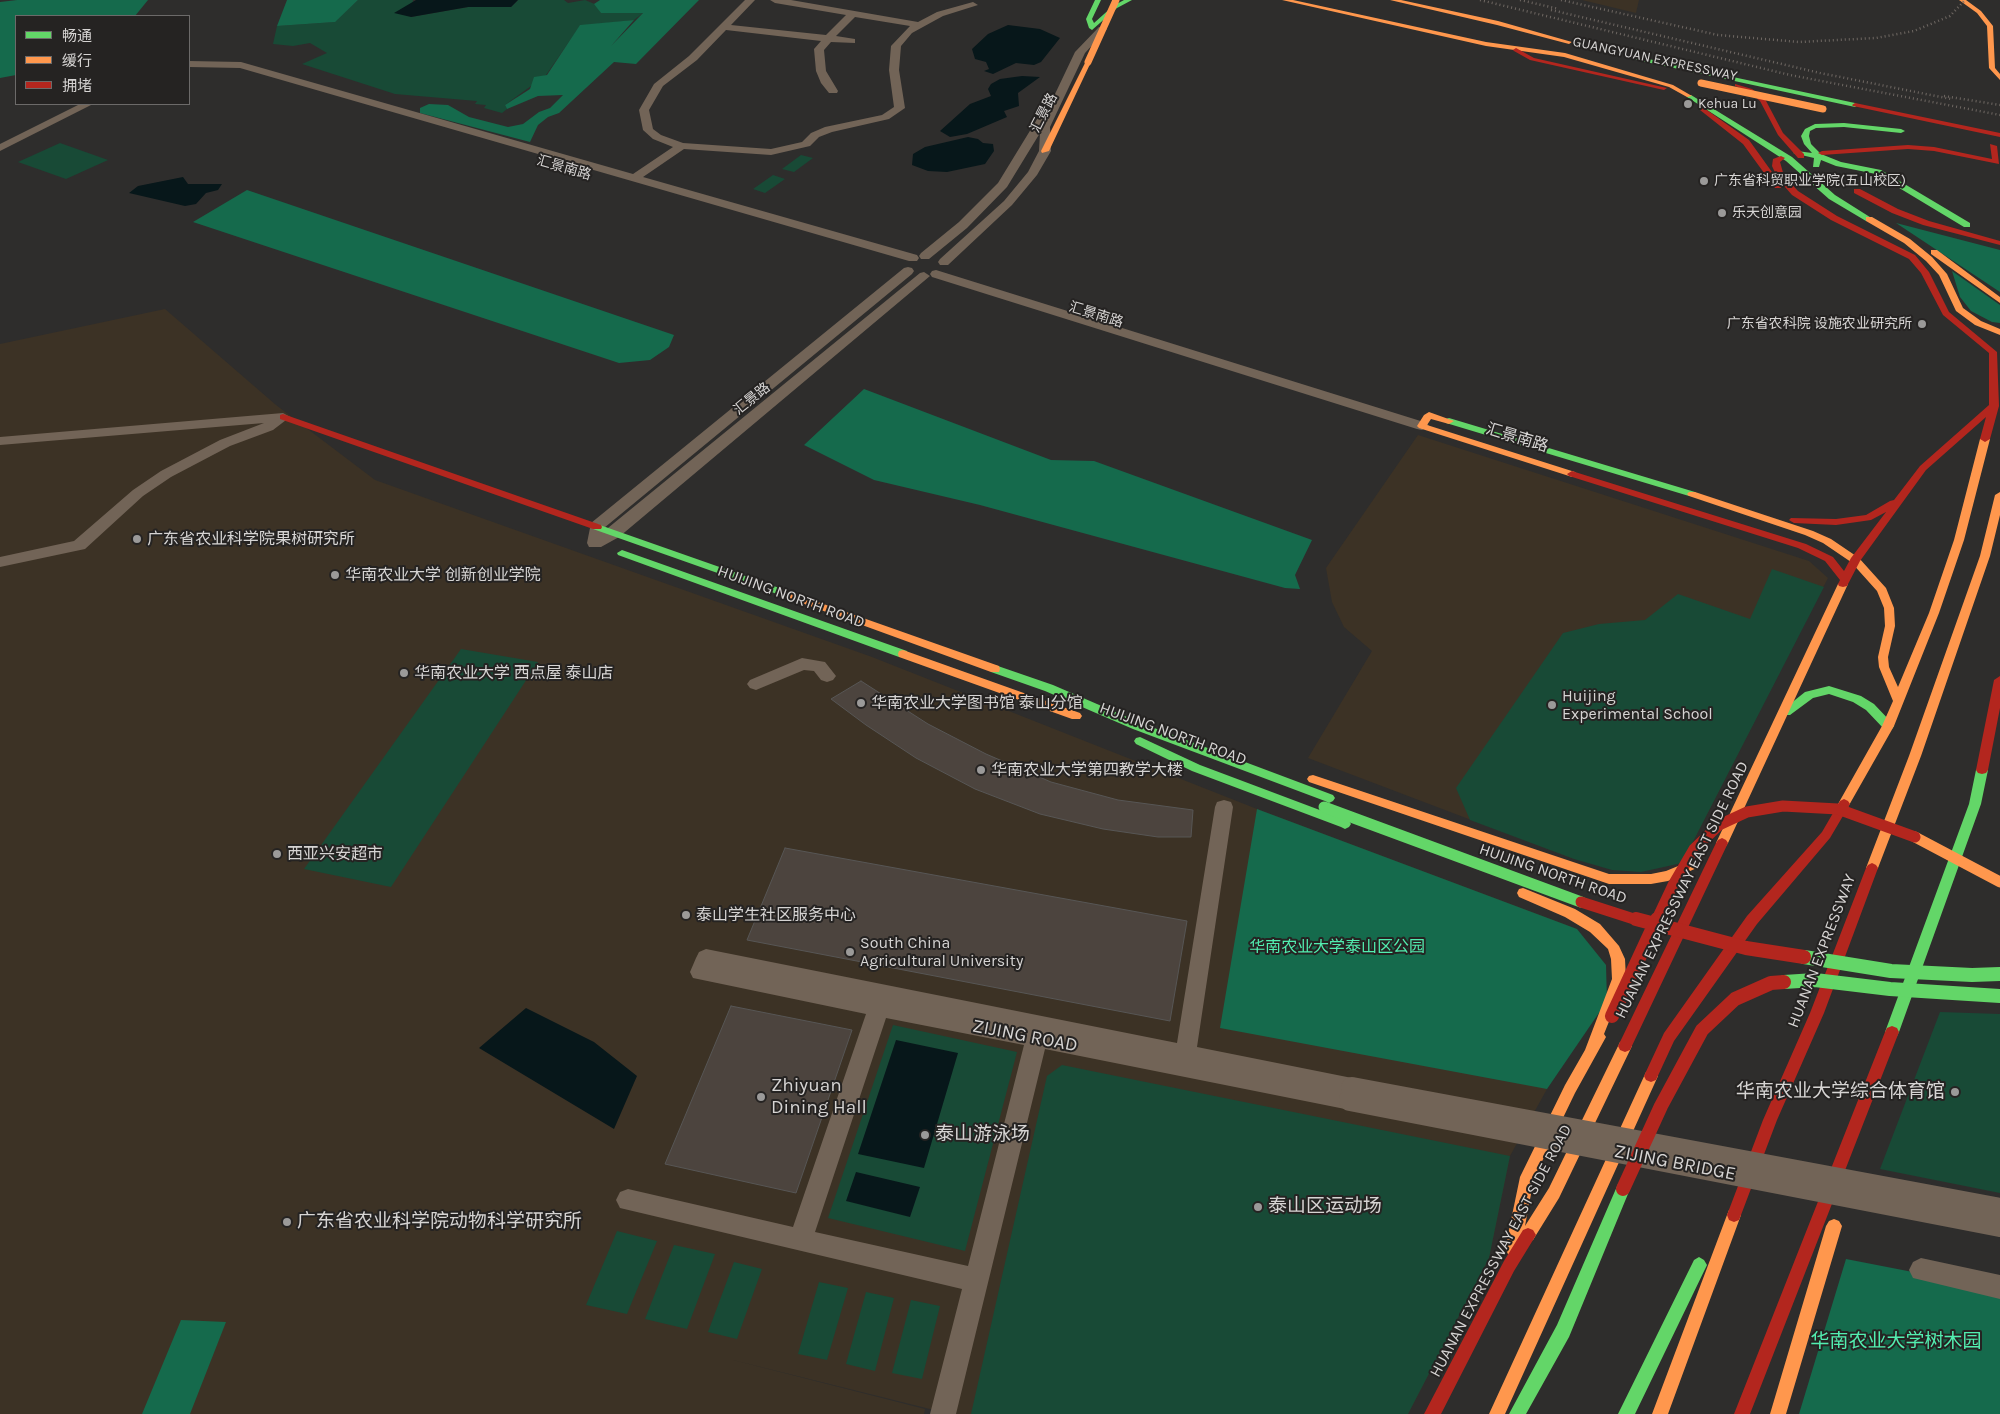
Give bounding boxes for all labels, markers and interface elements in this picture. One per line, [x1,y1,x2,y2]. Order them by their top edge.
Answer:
legend [15,15,190,105]
text: 畅通 [62,27,92,45]
street label: GUANGYUAN EXPRESSWAY [1571,33,1739,85]
text: 缓行 [62,52,92,70]
text: 拥堵 [62,77,92,95]
street label: 汇景路 [1027,90,1061,136]
place label: Kehua Lu [1698,96,1757,112]
marker: Kehua Lu [1682,98,1694,110]
street label: 汇景南路 [535,152,593,184]
place label: 广东省科贸职业学院(五山校区) [1714,173,1906,189]
marker: 广东省科贸职业学院(五山校区) [1698,175,1710,187]
place label: 乐天创意园 [1732,205,1802,221]
marker: 乐天创意园 [1716,207,1728,219]
street label: 汇景南路 [1067,299,1125,331]
place label: 广东省农科院 设施农业研究所 [1727,316,1912,332]
marker: 广东省农科院 设施农业研究所 [1916,318,1928,330]
street label: 汇景路 [730,379,774,419]
street label: 汇景南路 [1484,419,1550,457]
place label: 广东省农业科学院果树研究所 [147,529,355,549]
marker: 广东省农业科学院果树研究所 [131,533,143,545]
street label: HUIJING NORTH ROAD [715,561,867,633]
place label: 华南农业大学 创新创业学院 [345,565,541,585]
marker: 华南农业大学 创新创业学院 [329,569,341,581]
place label: 华南农业大学 西点屋 泰山店 [414,663,614,683]
marker: 华南农业大学 西点屋 泰山店 [398,667,410,679]
place label: Huijing Experimental School [1562,686,1713,724]
place label: 华南农业大学图书馆 泰山分馆 [871,693,1083,713]
marker: 华南农业大学图书馆 泰山分馆 [855,697,867,709]
street label: HUIJING NORTH ROAD [1097,698,1249,770]
marker: Huijing Experimental School [1546,699,1558,711]
street label: HUANAN EXPRESSWAY EAST SIDE ROAD [1611,758,1753,1022]
place label: 华南农业大学第四教学大楼 [991,760,1183,780]
marker: 华南农业大学第四教学大楼 [975,764,987,776]
street label: HUIJING NORTH ROAD [1477,840,1629,908]
place label: 西亚兴安超市 [287,844,383,864]
marker: 西亚兴安超市 [271,848,283,860]
street label: HUANAN EXPRESSWAY [1784,872,1860,1030]
place label: 泰山学生社区服务中心 [696,905,856,925]
marker: 泰山学生社区服务中心 [680,909,692,921]
place label: South China Agricultural University [860,933,1023,971]
park label: 华南农业大学泰山区公园 [1249,937,1425,957]
marker: South China Agricultural University [844,946,856,958]
street label: ZIJING ROAD [970,1015,1080,1057]
place label: Zhiyuan Dining Hall [771,1075,867,1119]
place label: 华南农业大学综合体育馆 [1736,1081,1945,1103]
marker: 华南农业大学综合体育馆 [1949,1086,1961,1098]
marker: Zhiyuan Dining Hall [755,1091,767,1103]
street label: HUANAN EXPRESSWAY EAST SIDE ROAD [1426,1121,1576,1381]
place label: 泰山游泳场 [935,1124,1030,1146]
marker: 泰山游泳场 [919,1129,931,1141]
street label: ZIJING BRIDGE [1612,1140,1738,1186]
place label: 泰山区运动场 [1268,1196,1382,1218]
marker: 泰山区运动场 [1252,1201,1264,1213]
place label: 广东省农业科学院动物科学研究所 [297,1211,582,1233]
marker: 广东省农业科学院动物科学研究所 [281,1216,293,1228]
park label: 华南农业大学树木园 [1811,1331,1981,1353]

